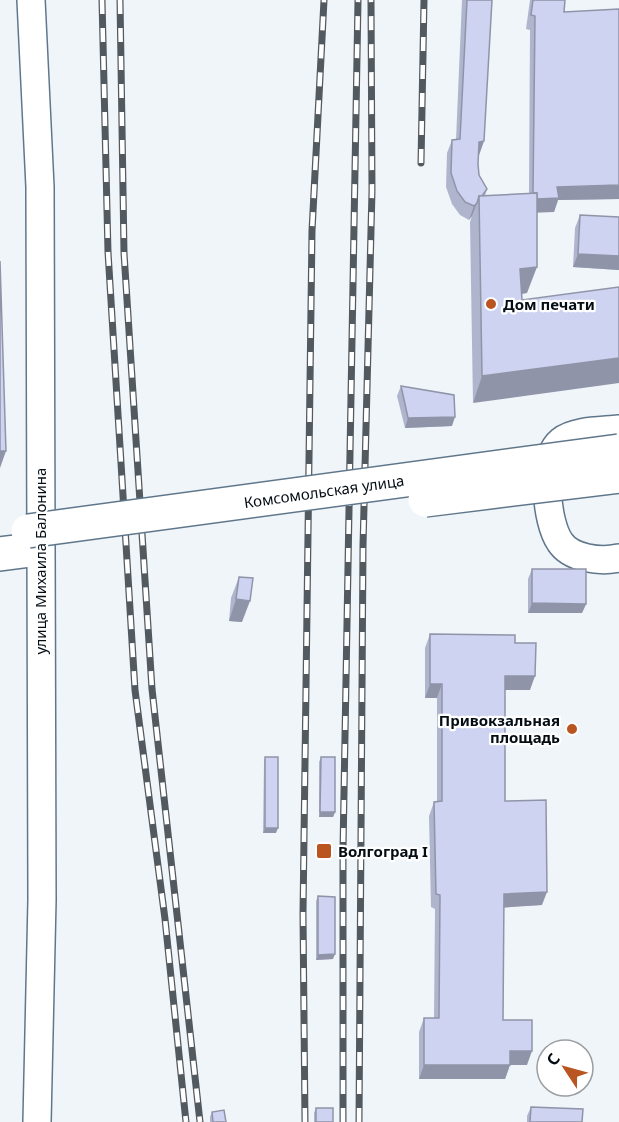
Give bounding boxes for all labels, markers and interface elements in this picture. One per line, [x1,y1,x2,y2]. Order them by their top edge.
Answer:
place label: Дом печати [503,294,595,314]
marker: Дом печати [484,297,498,311]
street label: улица Михаила Балонина [30,468,50,654]
street label: Комсомольская улица [243,470,405,512]
place label: Привокзальная площадь [439,710,560,747]
marker: Привокзальная площадь [565,722,579,736]
place label: Волгоград I [338,841,428,861]
marker: Волгоград I [315,842,333,860]
north arrow [535,1038,595,1098]
text: С [541,1049,565,1070]

